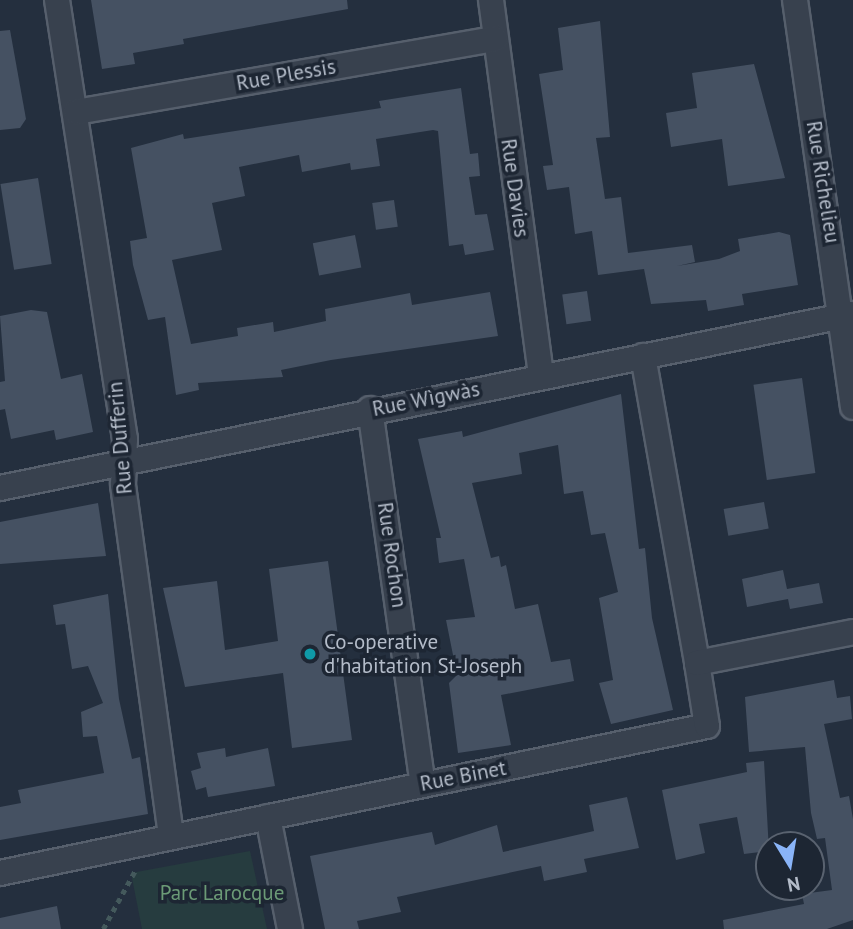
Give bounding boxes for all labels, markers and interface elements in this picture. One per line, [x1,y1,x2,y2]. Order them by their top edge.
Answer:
street label: Rue Plessis [234,54,338,96]
street label: Rue Richelieu [801,119,845,245]
street label: Rue Davies [496,137,534,239]
street label: Rue Wìgwàs [370,376,482,422]
street label: Rue Dufferin [103,381,137,495]
street label: Rue Rochon [372,501,412,609]
place label: Co-operative d'habitation St-Joseph [324,629,522,679]
marker: Co-operative d'habitation St-Joseph [302,646,318,662]
street label: Rue Binet [418,755,508,797]
north arrow [755,831,825,901]
text: N [785,872,802,898]
park label: Parc Larocque [159,880,285,906]

